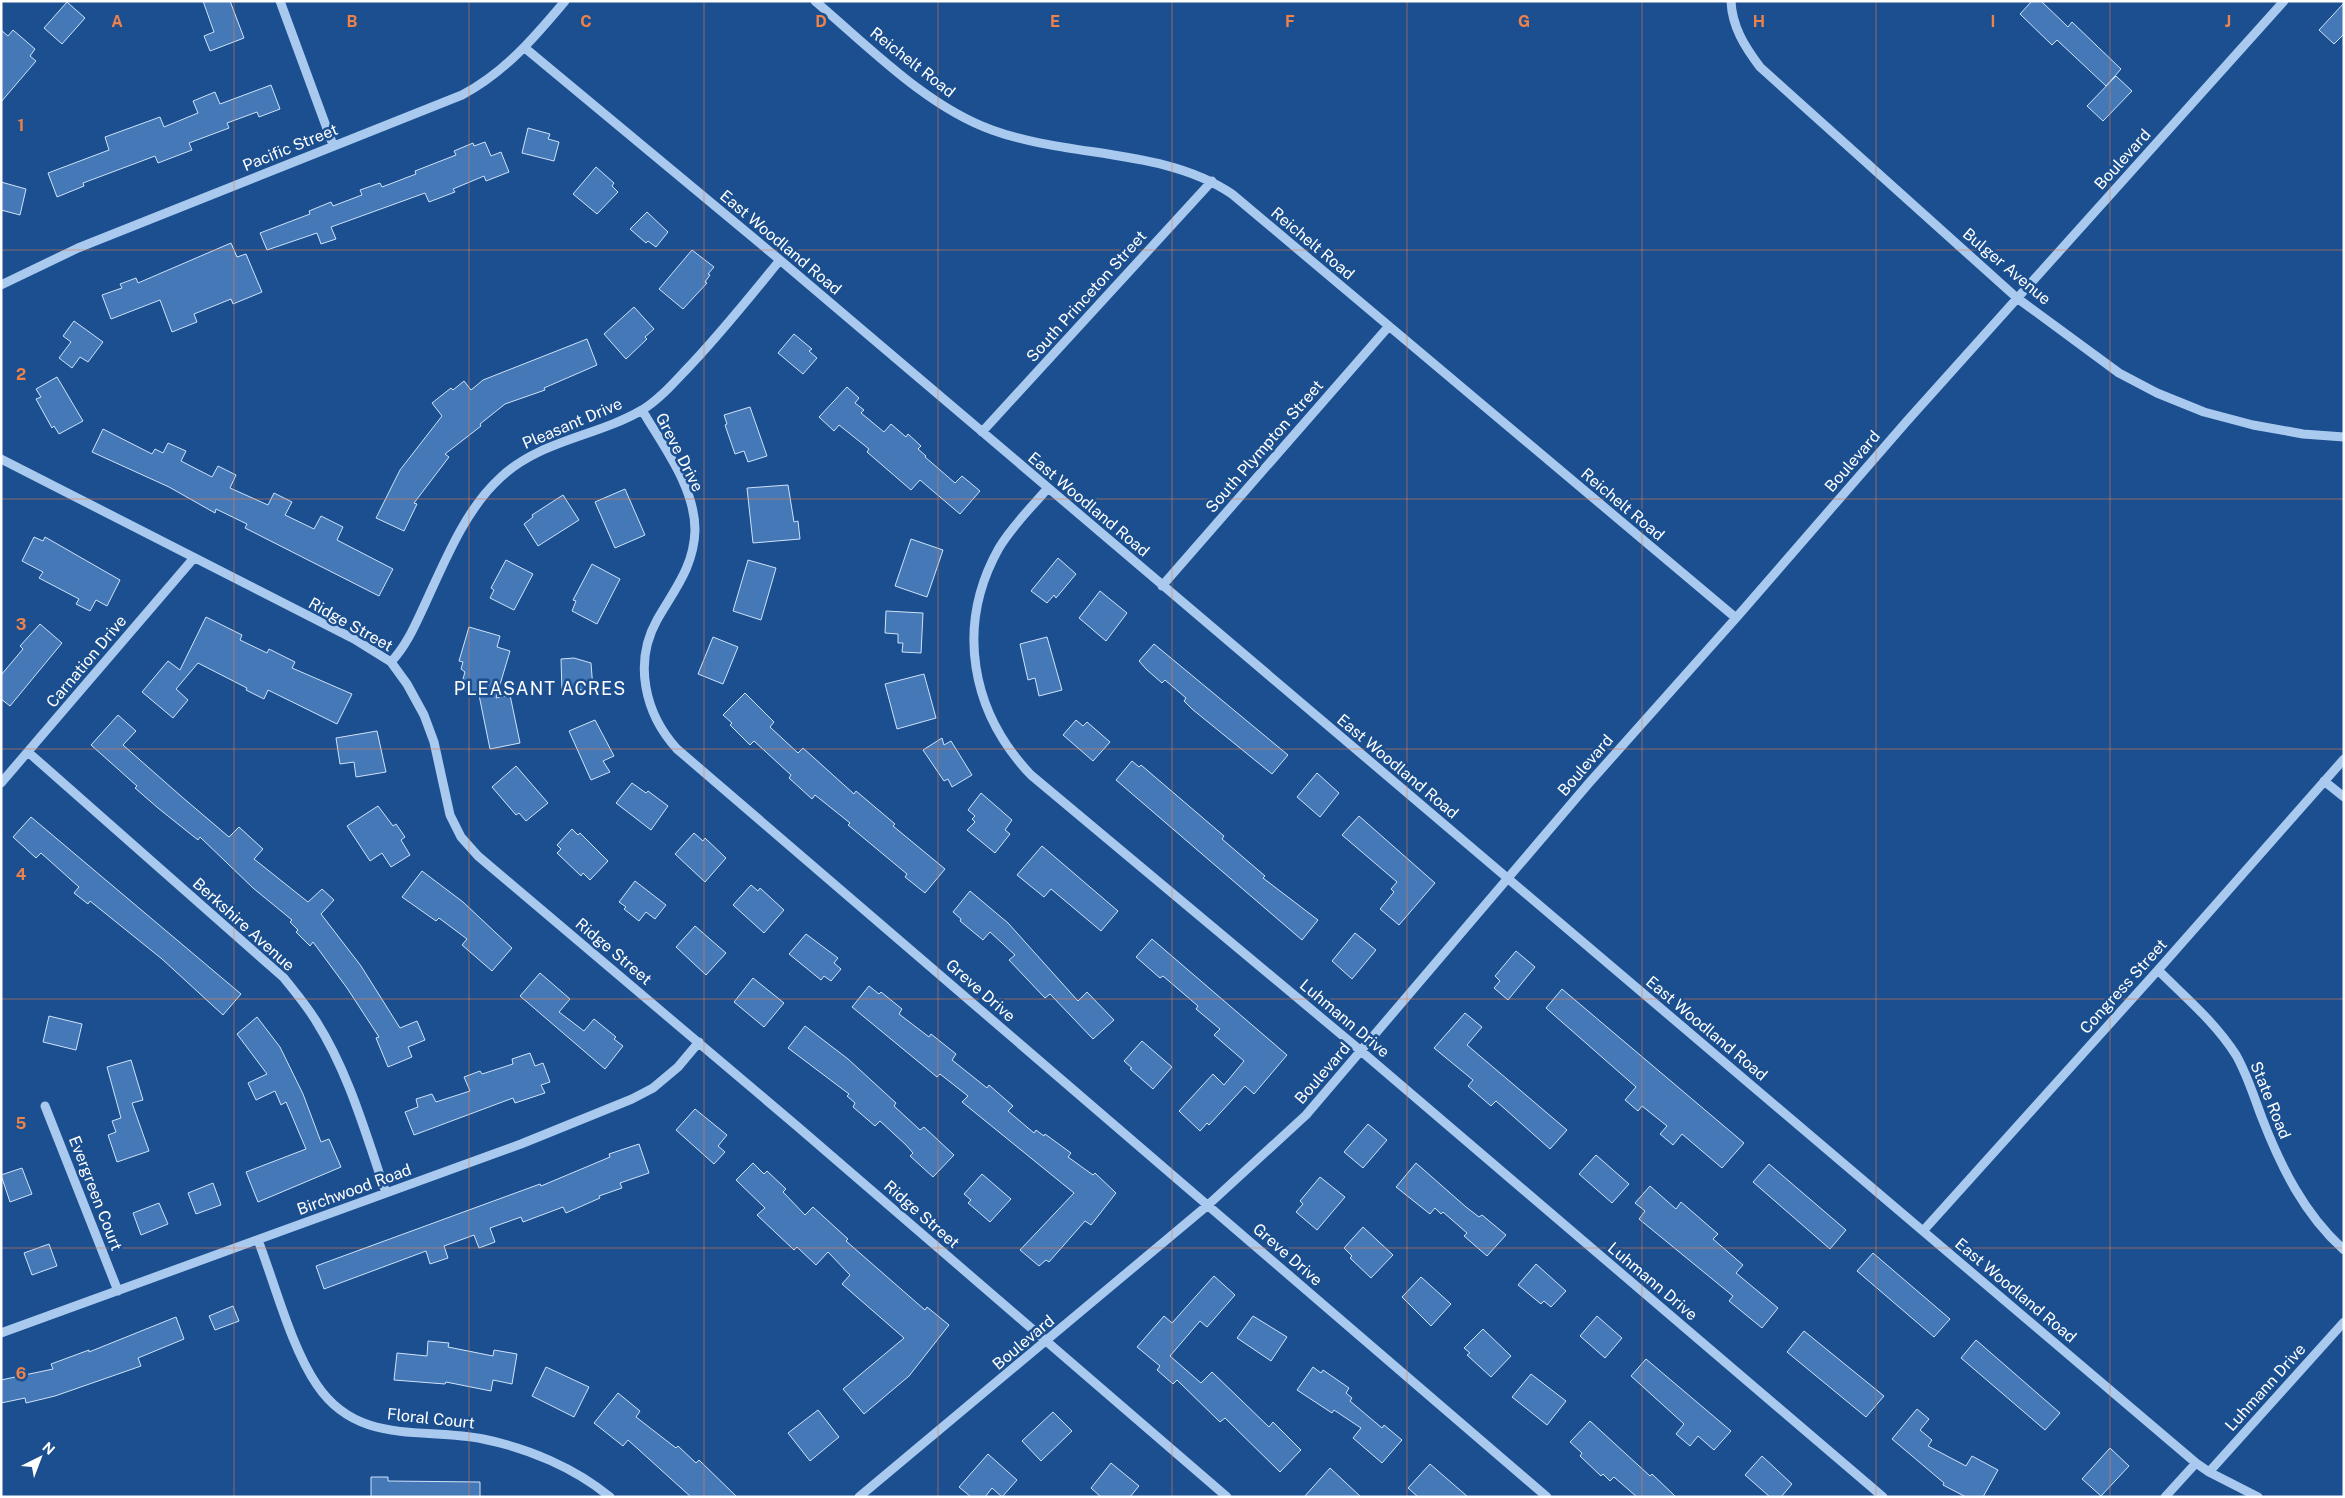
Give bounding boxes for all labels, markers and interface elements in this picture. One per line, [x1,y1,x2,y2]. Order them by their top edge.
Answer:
text: A [111,12,123,31]
text: B [347,12,358,31]
text: C [580,12,592,31]
text: D [815,12,827,31]
text: E [1050,12,1060,31]
text: F [1285,12,1295,31]
text: G [1518,12,1530,31]
text: H [1753,12,1765,31]
text: I [1991,12,1995,31]
text: J [2225,12,2231,31]
street label: Reichelt Road [866,23,959,101]
text: 1 [18,116,24,135]
street label: Pacific Street [240,120,341,175]
street label: Boulevard [2090,125,2155,194]
street label: East Woodland Road [716,186,845,299]
street label: Reichelt Road [1267,203,1358,284]
street label: Bulger Avenue [1959,224,2055,309]
street label: South Princeton Street [1022,227,1150,366]
text: 2 [16,365,26,384]
street label: South Plympton Street [1202,376,1327,517]
street label: Pleasant Drive [519,394,625,453]
street label: Greve Drive [652,410,707,495]
street label: Boulevard [1821,427,1884,496]
street label: East Woodland Road [1024,448,1153,561]
street label: Reichelt Road [1577,464,1668,545]
street label: Ridge Street [305,593,396,655]
street label: Carnation Drive [42,611,130,711]
text: 3 [16,615,26,634]
district label: PLEASANT ACRES [454,678,626,699]
street label: East Woodland Road [1333,710,1462,823]
street label: Boulevard [1554,731,1617,800]
text: 4 [16,865,27,884]
street label: Berkshire Avenue [189,874,298,975]
street label: Ridge Street [572,914,656,989]
street label: Congress Street [2076,935,2171,1038]
street label: Greve Drive [942,955,1019,1026]
street label: East Woodland Road [1642,972,1771,1085]
street label: Luhmann Drive [1296,975,1393,1061]
street label: Boulevard [1291,1039,1354,1108]
street label: State Road [2246,1059,2295,1142]
text: 5 [16,1114,27,1133]
street label: Evergreen Court [65,1133,126,1253]
street label: Birchwood Road [294,1160,414,1219]
street label: Ridge Street [880,1177,963,1252]
street label: Greve Drive [1249,1219,1326,1290]
street label: East Woodland Road [1951,1234,2080,1347]
street label: Luhmann Drive [1604,1238,1701,1324]
street label: Boulevard [989,1311,1058,1374]
street label: Luhmann Drive [2221,1340,2310,1435]
text: 6 [16,1364,26,1383]
street label: Floral Court [386,1404,476,1433]
north arrow [15,1433,65,1483]
text: N [39,1439,58,1458]

